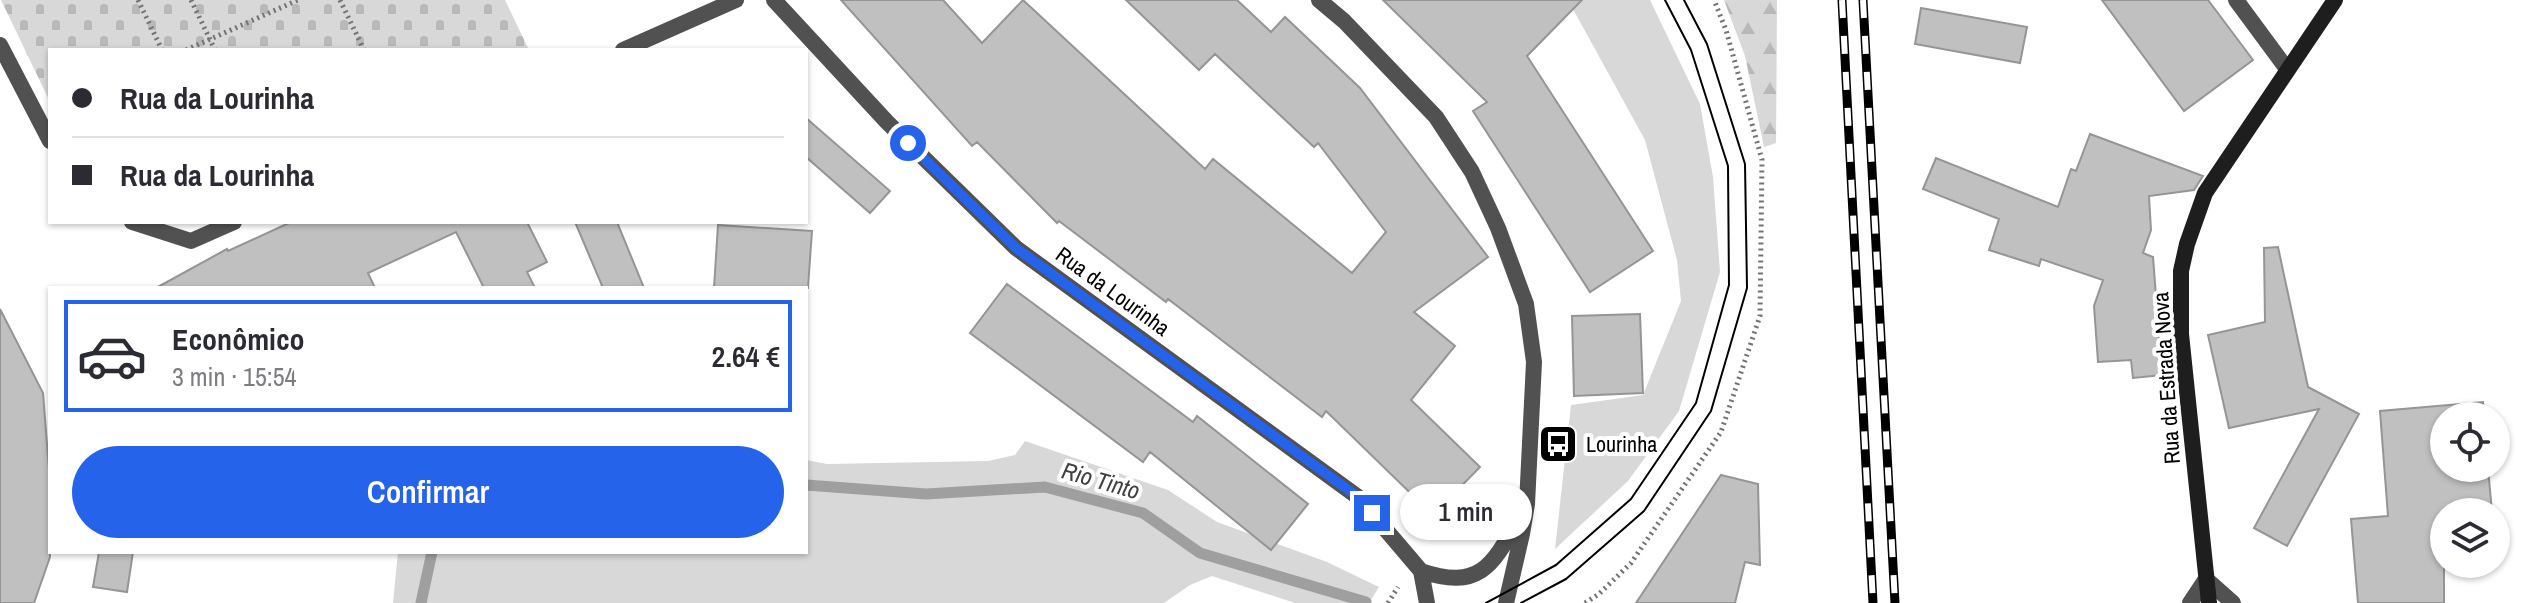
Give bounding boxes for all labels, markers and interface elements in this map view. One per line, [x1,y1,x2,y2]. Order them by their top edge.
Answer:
text: Rua da Lourinha [120,78,314,118]
route start [890,125,926,161]
text: Rua da Lourinha [120,155,314,195]
street label: Rua da Lourinha [1050,239,1176,343]
street label: Rua da Estrada Nova [2145,291,2187,465]
text: Econômico [172,319,305,359]
icon: car [76,320,148,392]
text: 2.64 € [712,336,780,376]
text: 3 min · 15:54 [172,359,296,394]
map controls [2430,402,2510,578]
button: locate [2430,402,2510,482]
bus stop icon: Lourinha [1537,423,1579,465]
place label: Lourinha [1586,429,1657,459]
button: Confirmar [72,446,784,538]
water label: Rio Tinto [1058,454,1144,506]
callout: 1 min [1400,485,1532,541]
text: 1 min [1439,494,1493,529]
route end [1354,495,1390,531]
button: layers [2430,498,2510,578]

